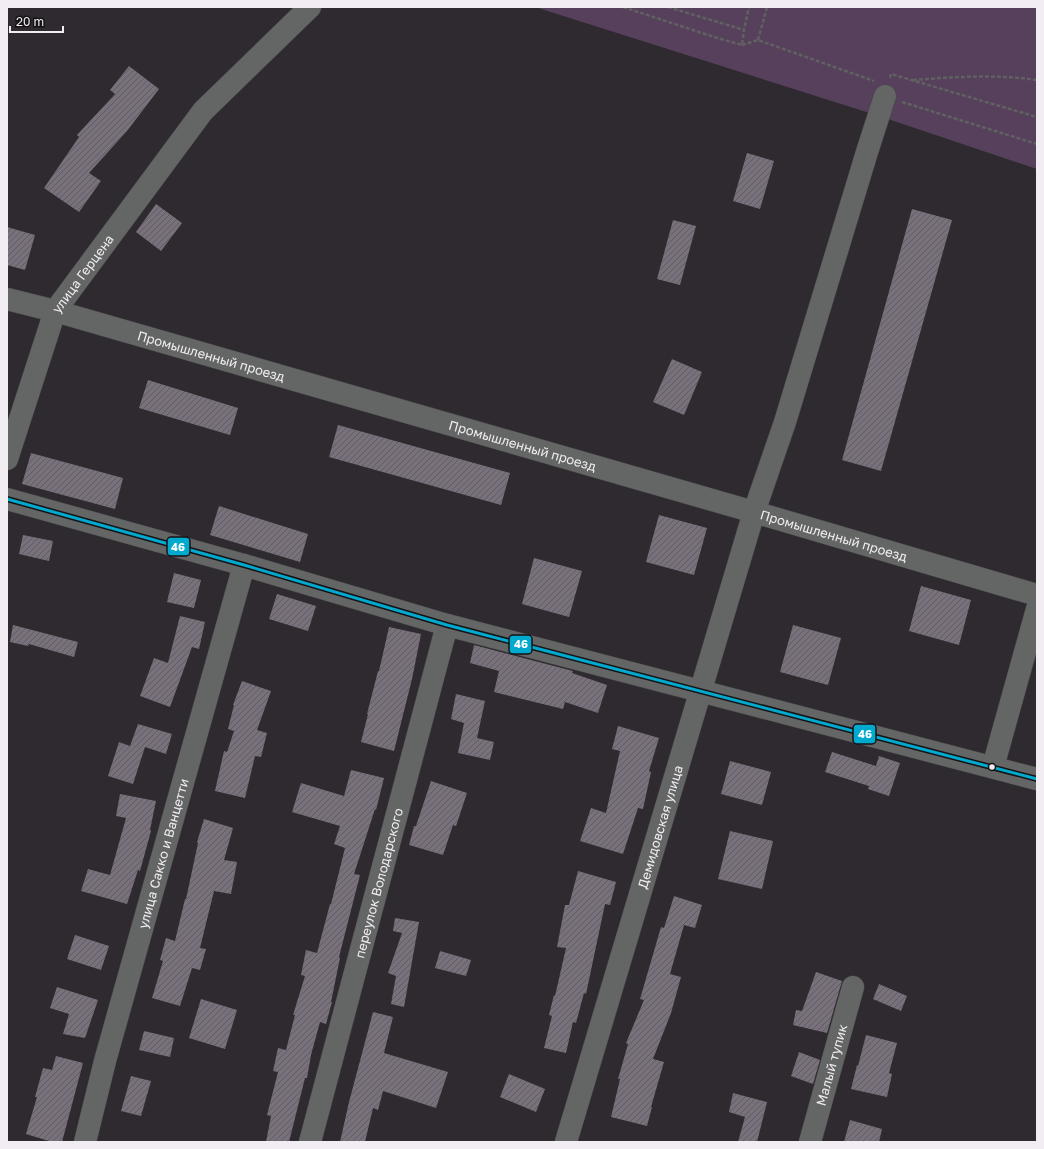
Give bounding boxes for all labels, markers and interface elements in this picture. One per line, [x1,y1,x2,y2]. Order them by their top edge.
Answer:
scale bar [10,8,63,34]
text: 20 m [16,14,44,29]
street label: улица Герцена [48,231,117,316]
street label: Промышленный проезд [136,327,287,385]
street label: Промышленный проезд [447,417,598,474]
street label: Промышленный проезд [758,506,909,565]
line badge: 46 [167,537,190,556]
text: 46 [171,540,185,553]
line badge: 46 [509,635,532,654]
text: 46 [514,637,528,650]
line badge: 46 [853,724,876,744]
text: 46 [858,727,872,740]
unlabelled marker [987,762,997,772]
street label: Демидовская улица [634,763,686,890]
street label: улица Сакко и Ванцетти [135,777,192,930]
street label: переулок Володарского [351,806,406,960]
street label: Малый тупик [812,1022,850,1108]

